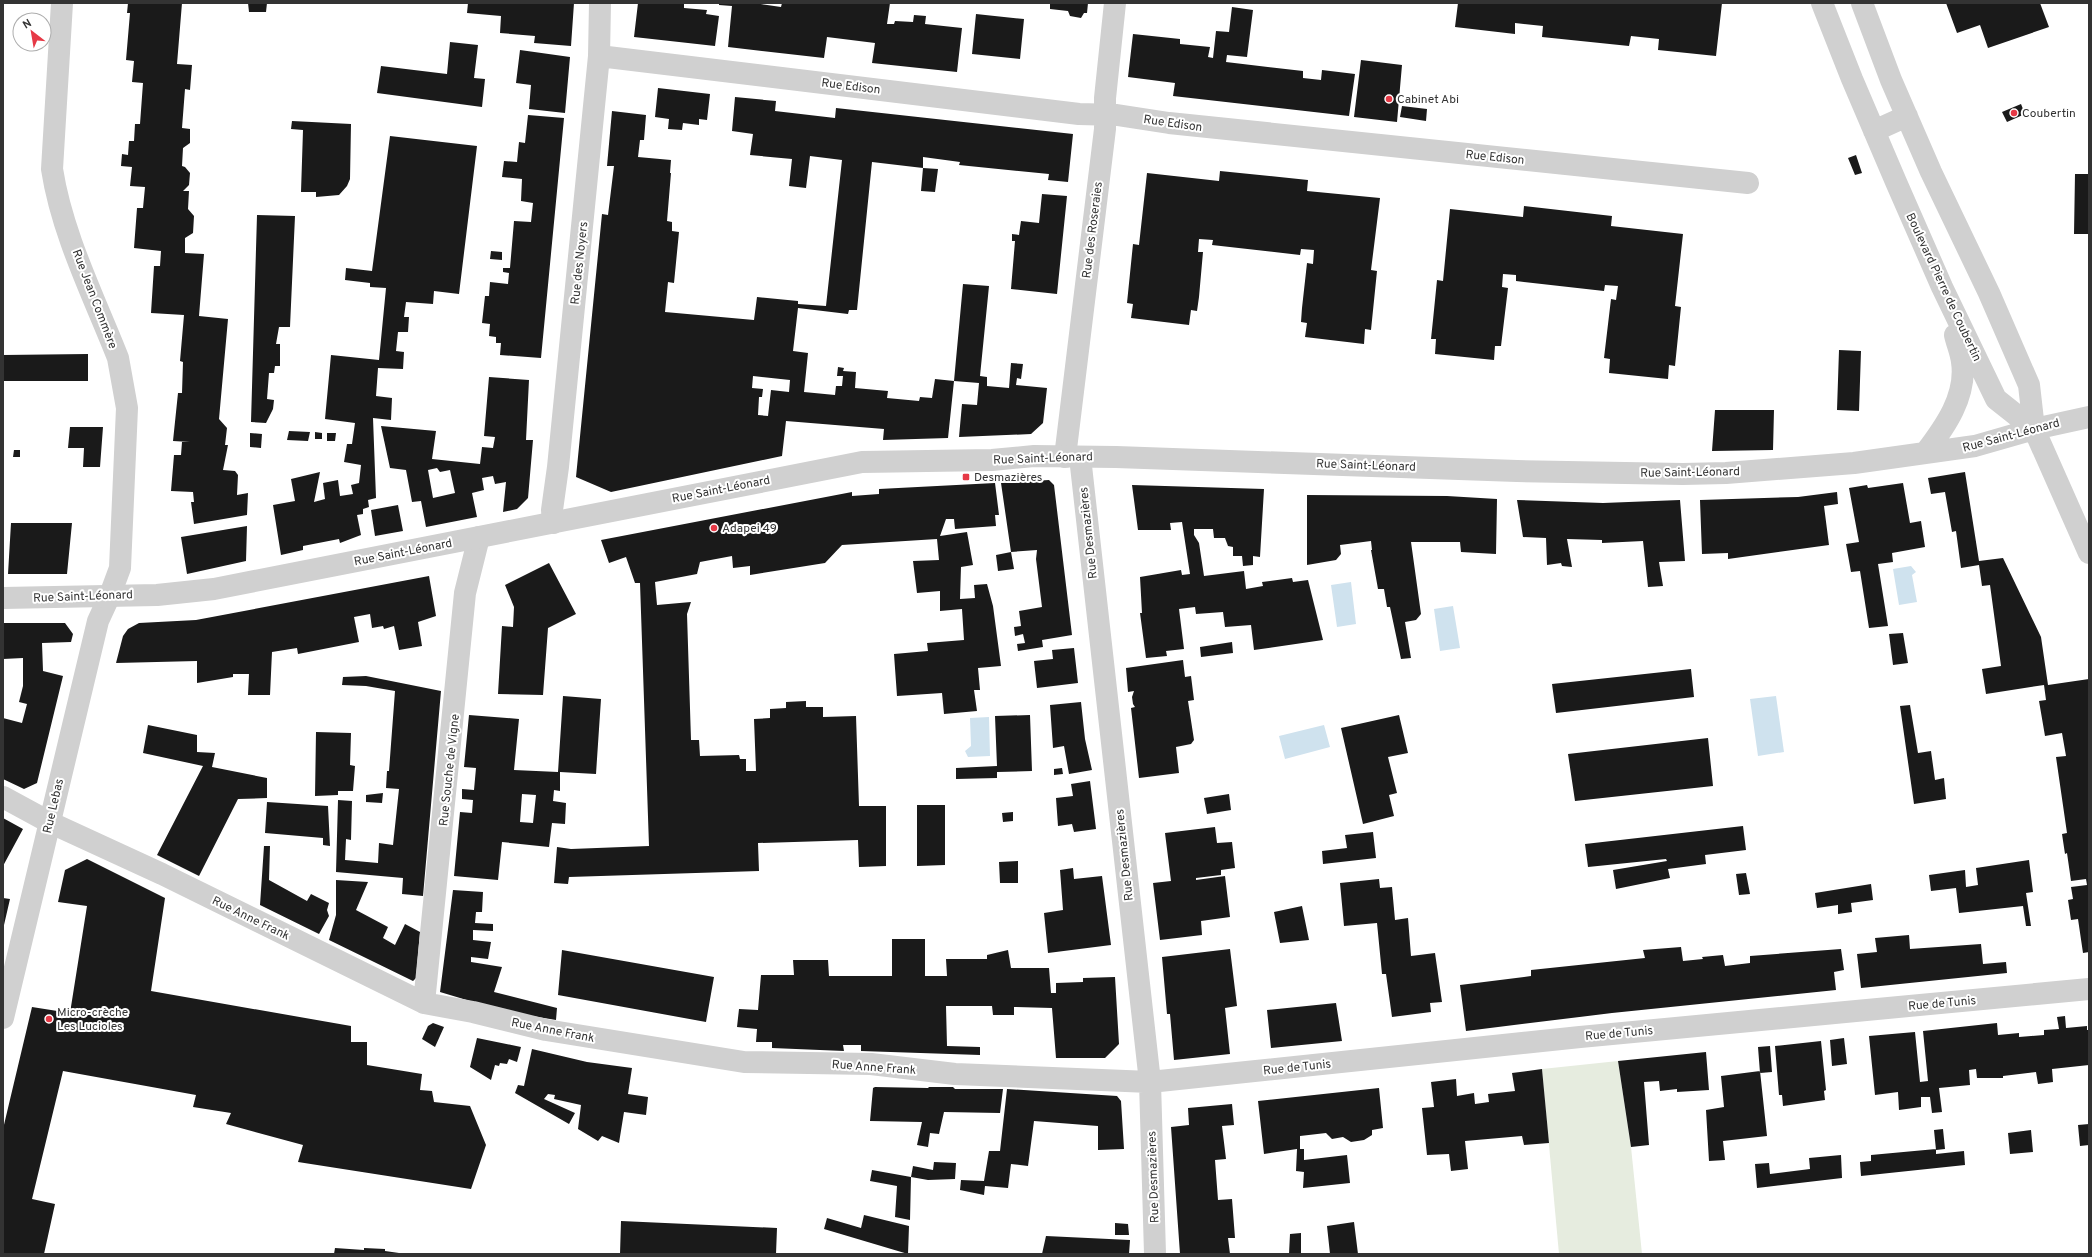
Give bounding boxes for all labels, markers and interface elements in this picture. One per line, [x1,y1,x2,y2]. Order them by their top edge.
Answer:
north arrow [12,12,52,52]
text: N [20,16,34,32]
street label: Rue Edison [821,75,881,99]
place label: Cabinet Abi [1397,92,1459,108]
marker: Cabinet Abi [1384,94,1394,104]
place label: Coubertin [2022,106,2076,122]
marker: Coubertin [2009,108,2019,118]
street label: Rue Edison [1142,112,1203,136]
street label: Rue Edison [1465,147,1525,169]
street label: Rue des Roseraies [1079,181,1107,279]
street label: Boulevard Pierre de Coubertin [1902,210,1985,364]
street label: Rue des Noyers [568,221,592,305]
street label: Rue Jean Commère [68,247,120,351]
street label: Rue Saint-Léonard [1961,415,2062,457]
street label: Rue Saint-Léonard [993,449,1093,469]
street label: Rue Saint-Léonard [1316,456,1416,476]
street label: Rue Saint-Léonard [1640,464,1740,482]
place label: Desmazières [974,470,1042,486]
marker: Desmazières [961,472,971,482]
street label: Rue Saint-Léonard [671,473,772,507]
street label: Rue Desmazières [1076,486,1102,580]
place label: Adapei 49 [722,521,777,537]
marker: Adapei 49 [709,523,719,533]
street label: Rue Saint-Léonard [353,536,454,570]
street label: Rue Saint-Léonard [33,587,133,607]
street label: Rue Souche de Vigne [436,713,464,827]
street label: Rue Lebas [40,777,68,835]
street label: Rue Desmazières [1112,808,1138,902]
street label: Rue Anne Frank [209,893,292,945]
street label: Rue de Tunis [1907,993,1977,1015]
place label: Micro-crèche Les Lucioles [57,1005,128,1035]
marker: Micro-crèche Les Lucioles [44,1014,54,1024]
street label: Rue Anne Frank [510,1015,596,1047]
street label: Rue de Tunis [1584,1023,1654,1045]
street label: Rue de Tunis [1262,1056,1332,1080]
street label: Rue Anne Frank [831,1057,917,1079]
street label: Rue Desmazières [1144,1131,1164,1223]

